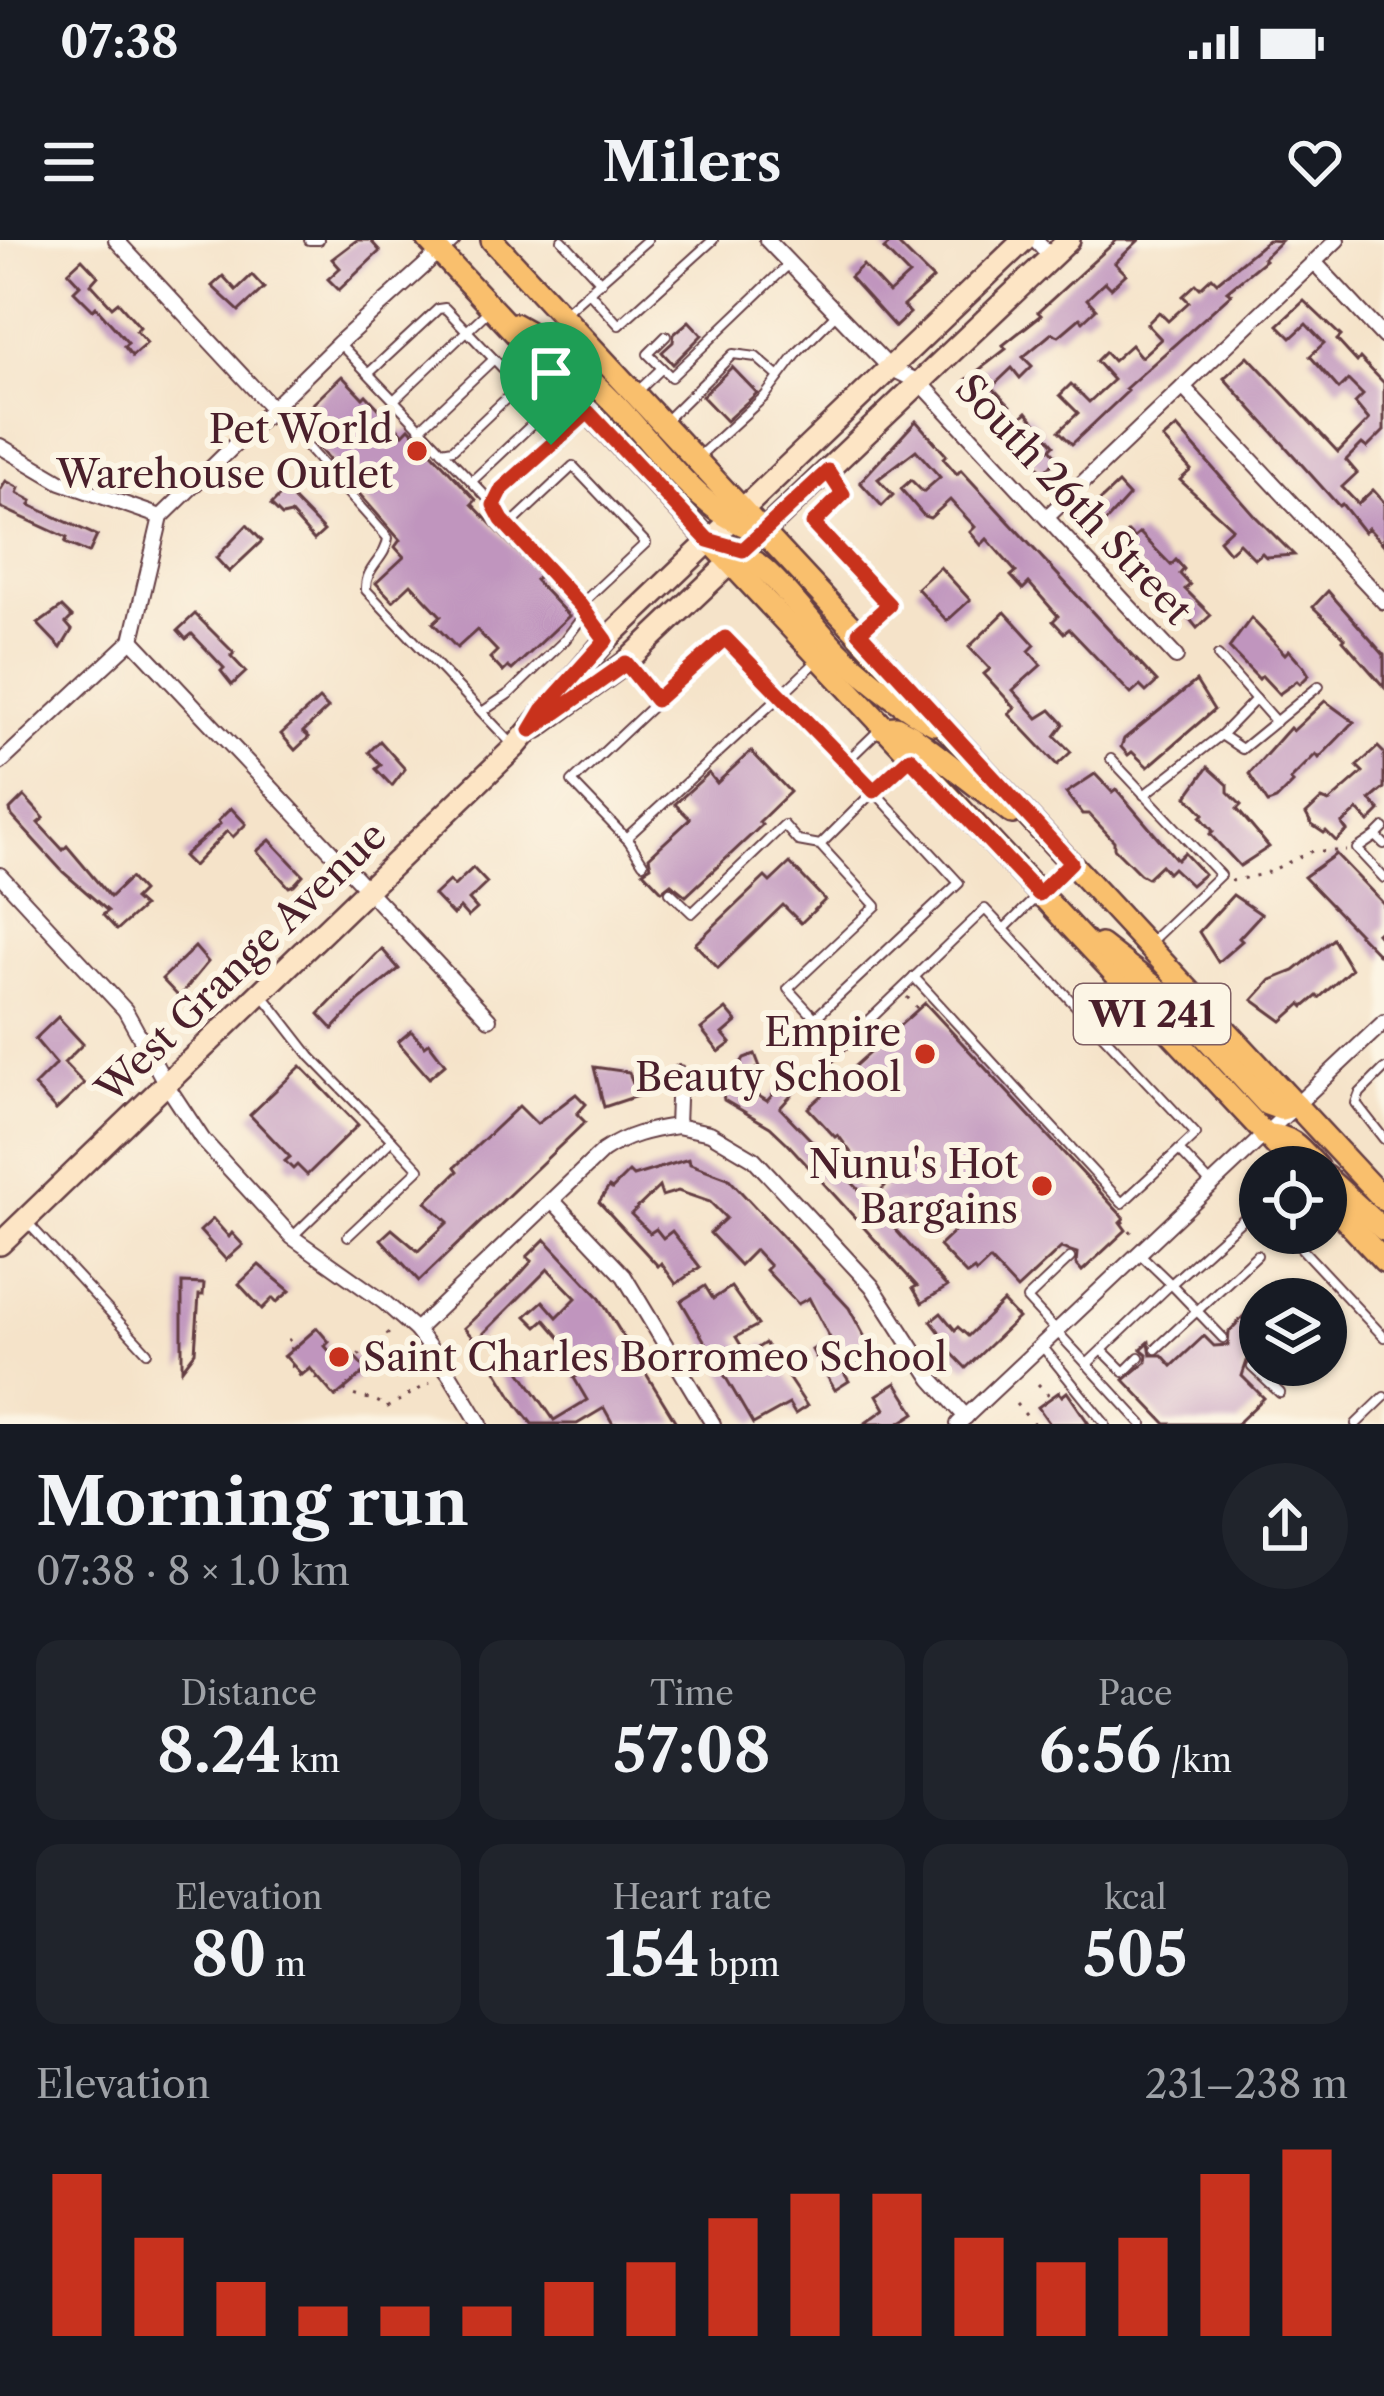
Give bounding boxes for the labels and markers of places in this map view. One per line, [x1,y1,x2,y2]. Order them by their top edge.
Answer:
pin [500,322,602,445]
place label: Pet World Warehouse Outlet [55,405,393,498]
marker: Pet World Warehouse Outlet [404,438,430,464]
place label: Empire Beauty School [635,1008,901,1101]
marker: Empire Beauty School [912,1041,938,1067]
place label: Nunu's Hot Bargains [809,1140,1018,1233]
marker: Nunu's Hot Bargains [1029,1173,1055,1199]
place label: Saint Charles Borromeo School [363,1333,947,1381]
marker: Saint Charles Borromeo School [326,1344,352,1370]

